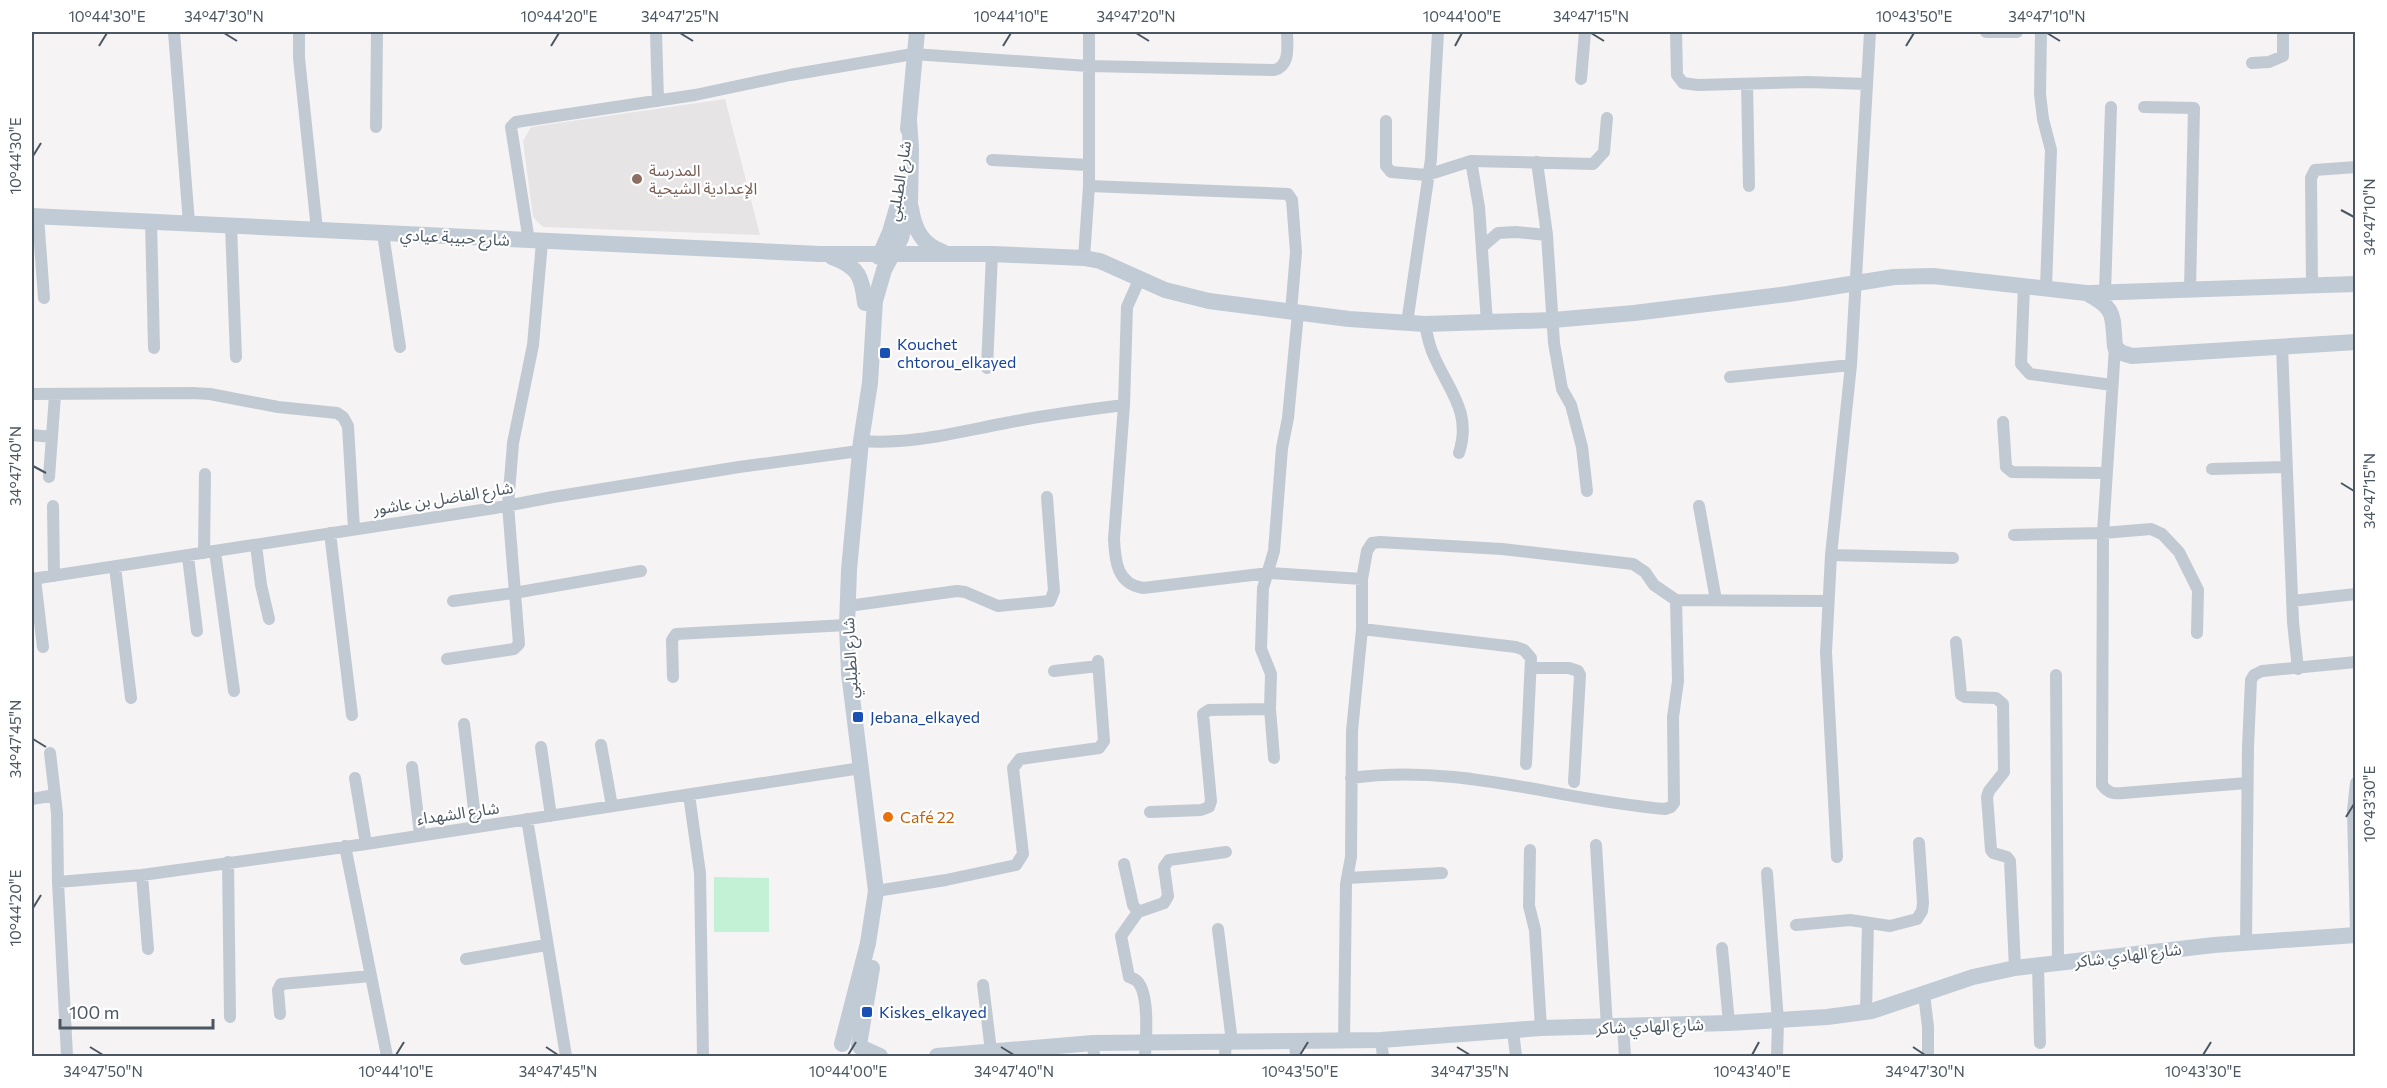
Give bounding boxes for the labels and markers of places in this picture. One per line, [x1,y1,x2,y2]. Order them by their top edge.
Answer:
place label: المدرسة الإعدادية الشيحية [649,160,757,199]
marker: المدرسة الإعدادية الشيحية [630,172,644,186]
place label: Kouchet chtorou_elkayed [897,334,1016,371]
marker: Kouchet chtorou_elkayed [878,346,892,360]
place label: Jebana_elkayed [870,707,980,726]
marker: Jebana_elkayed [851,710,865,724]
place label: Café 22 [900,807,955,826]
marker: Café 22 [881,810,895,824]
place label: Kiskes_elkayed [879,1002,987,1021]
marker: Kiskes_elkayed [860,1005,874,1019]

